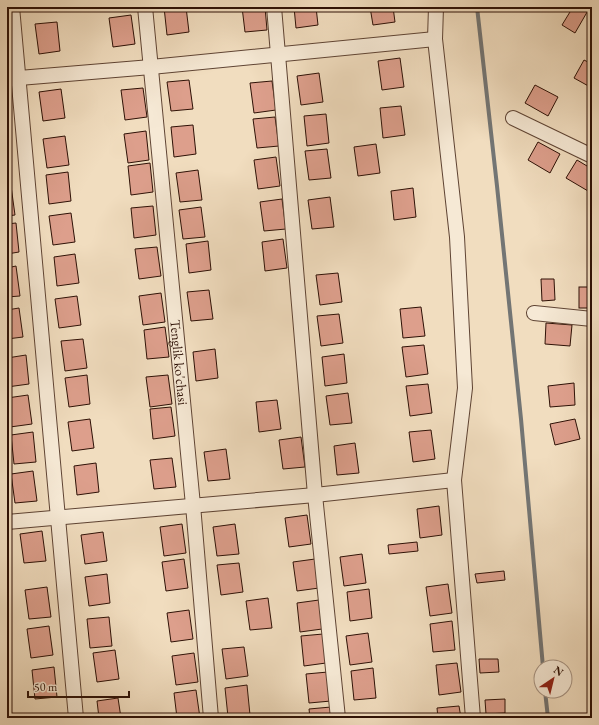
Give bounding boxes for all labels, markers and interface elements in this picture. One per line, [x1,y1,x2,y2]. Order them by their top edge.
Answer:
street label: Tenglik ko'chasi [166,319,192,407]
north arrow [533,659,573,699]
text: N [551,663,566,679]
scale bar [28,673,129,699]
text: 50 m [34,679,58,695]

